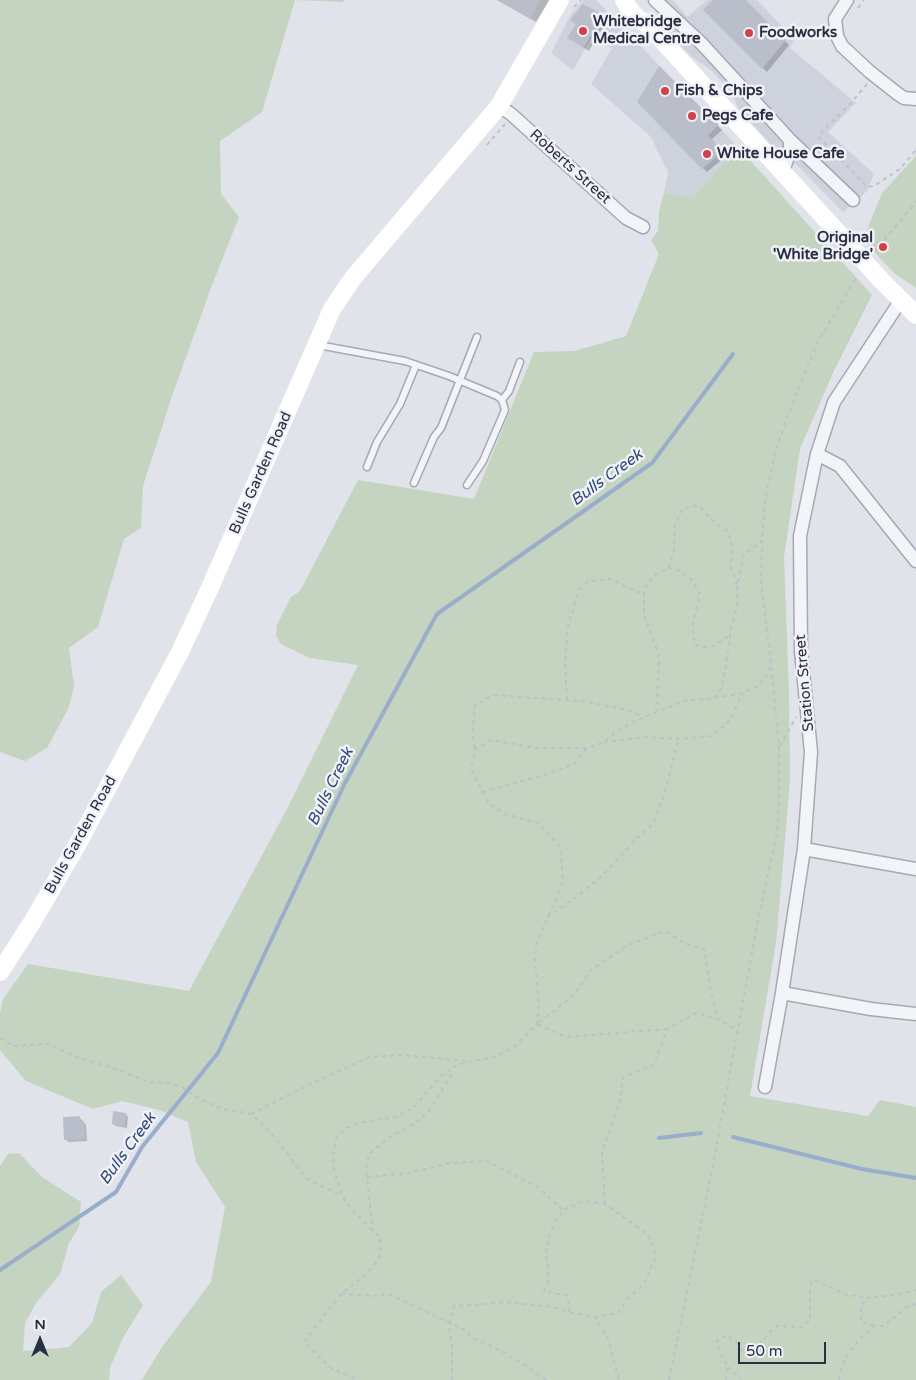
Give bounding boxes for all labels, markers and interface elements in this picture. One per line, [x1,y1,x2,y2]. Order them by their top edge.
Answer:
place label: Whitebridge Medical Centre [593,13,700,48]
place label: Foodworks [759,24,837,42]
marker: Whitebridge Medical Centre [577,25,589,37]
marker: Foodworks [743,27,755,39]
place label: Fish & Chips [675,82,763,100]
marker: Fish & Chips [659,85,671,97]
place label: Pegs Cafe [702,107,773,125]
marker: Pegs Cafe [686,110,698,122]
street label: Roberts Street [526,126,614,208]
place label: White House Cafe [717,145,844,163]
marker: White House Cafe [701,148,713,160]
place label: Original 'White Bridge' [773,229,873,264]
marker: Original 'White Bridge' [877,241,889,253]
street label: Bulls Garden Road [226,409,296,537]
water label: Bulls Creek [567,445,647,511]
street label: Station Street [792,634,818,732]
water label: Bulls Creek [304,745,358,829]
street label: Bulls Garden Road [41,773,121,897]
water label: Bulls Creek [95,1109,161,1189]
north arrow [15,1315,65,1365]
text: N [34,1316,46,1333]
scale bar [741,1332,828,1364]
text: 50 m [746,1342,783,1360]

